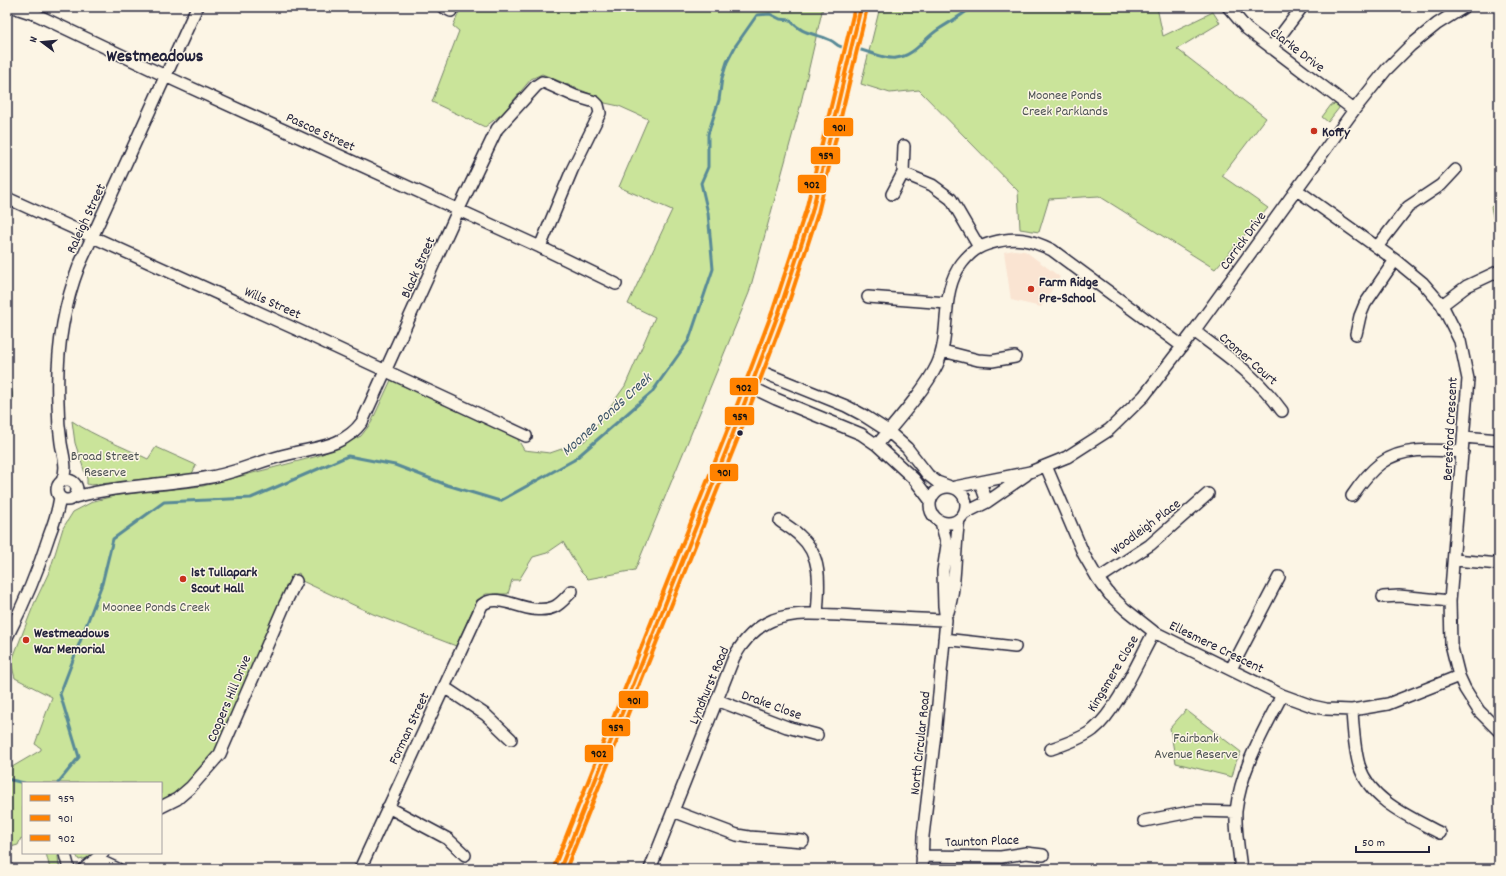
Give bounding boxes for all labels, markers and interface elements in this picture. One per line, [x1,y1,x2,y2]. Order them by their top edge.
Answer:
north arrow [22,22,62,62]
street label: Clarke Drive [1265,23,1328,78]
text: N [26,34,43,45]
district label: Westmeadows [107,45,204,70]
park label: Moonee Ponds Creek Parklands [1022,86,1108,122]
street label: Pascoe Street [282,108,358,158]
line badge: 901 [823,117,854,137]
text: 901 [832,121,846,137]
place label: Koffy [1322,123,1351,143]
marker: Koffy [1309,126,1319,136]
line badge: 959 [810,146,841,165]
text: 959 [818,149,834,165]
line badge: 902 [797,174,827,194]
text: 902 [804,178,820,194]
street label: Raleigh Street [62,181,112,257]
street label: Carrick Drive [1216,208,1272,275]
street label: Black Street [396,234,441,302]
place label: Farm Ridge Pre-School [1039,273,1098,309]
street label: Wills Street [241,282,304,325]
marker: Farm Ridge Pre-School [1026,284,1036,294]
street label: Cromer Court [1214,328,1281,391]
water label: Moonee Ponds Creek [557,368,659,462]
line badge: 902 [729,377,759,396]
street label: Beresford Crescent [1438,377,1464,481]
text: 902 [736,381,752,397]
line badge: 959 [724,406,755,426]
text: 959 [732,410,748,426]
unlabelled marker [735,428,745,438]
park label: Broad Street Reserve [71,447,139,483]
line badge: 901 [709,463,739,482]
text: 901 [717,466,731,482]
street label: Woodleigh Place [1107,495,1185,561]
place label: 1st Tullapark Scout Hall [191,563,257,599]
marker: 1st Tullapark Scout Hall [178,574,188,584]
park label: Moonee Ponds Creek [102,598,210,618]
street label: Ellesmere Crescent [1165,616,1267,679]
place label: Westmeadows War Memorial [34,624,109,660]
street label: Kingsmere Close [1083,632,1145,716]
marker: Westmeadows War Memorial [21,635,31,645]
street label: Lyndhurst Road [685,644,735,728]
street label: Coopers Hill Drive [202,652,257,745]
street label: Drake Close [738,686,804,726]
street label: Forman Street [384,689,435,768]
line badge: 901 [618,690,649,709]
street label: North Circular Road [906,690,936,796]
text: 901 [627,694,641,710]
line badge: 959 [601,718,631,737]
text: 959 [608,721,624,737]
park label: Fairbank Avenue Reserve [1154,729,1238,765]
line badge: 902 [584,744,614,763]
text: 902 [591,747,607,763]
legend [22,782,162,854]
text: 959 [58,791,75,808]
text: 901 [58,811,73,828]
scale bar [1356,828,1429,854]
text: 902 [58,831,75,848]
street label: Taunton Place [945,831,1019,853]
text: 50 m [1362,835,1385,852]

